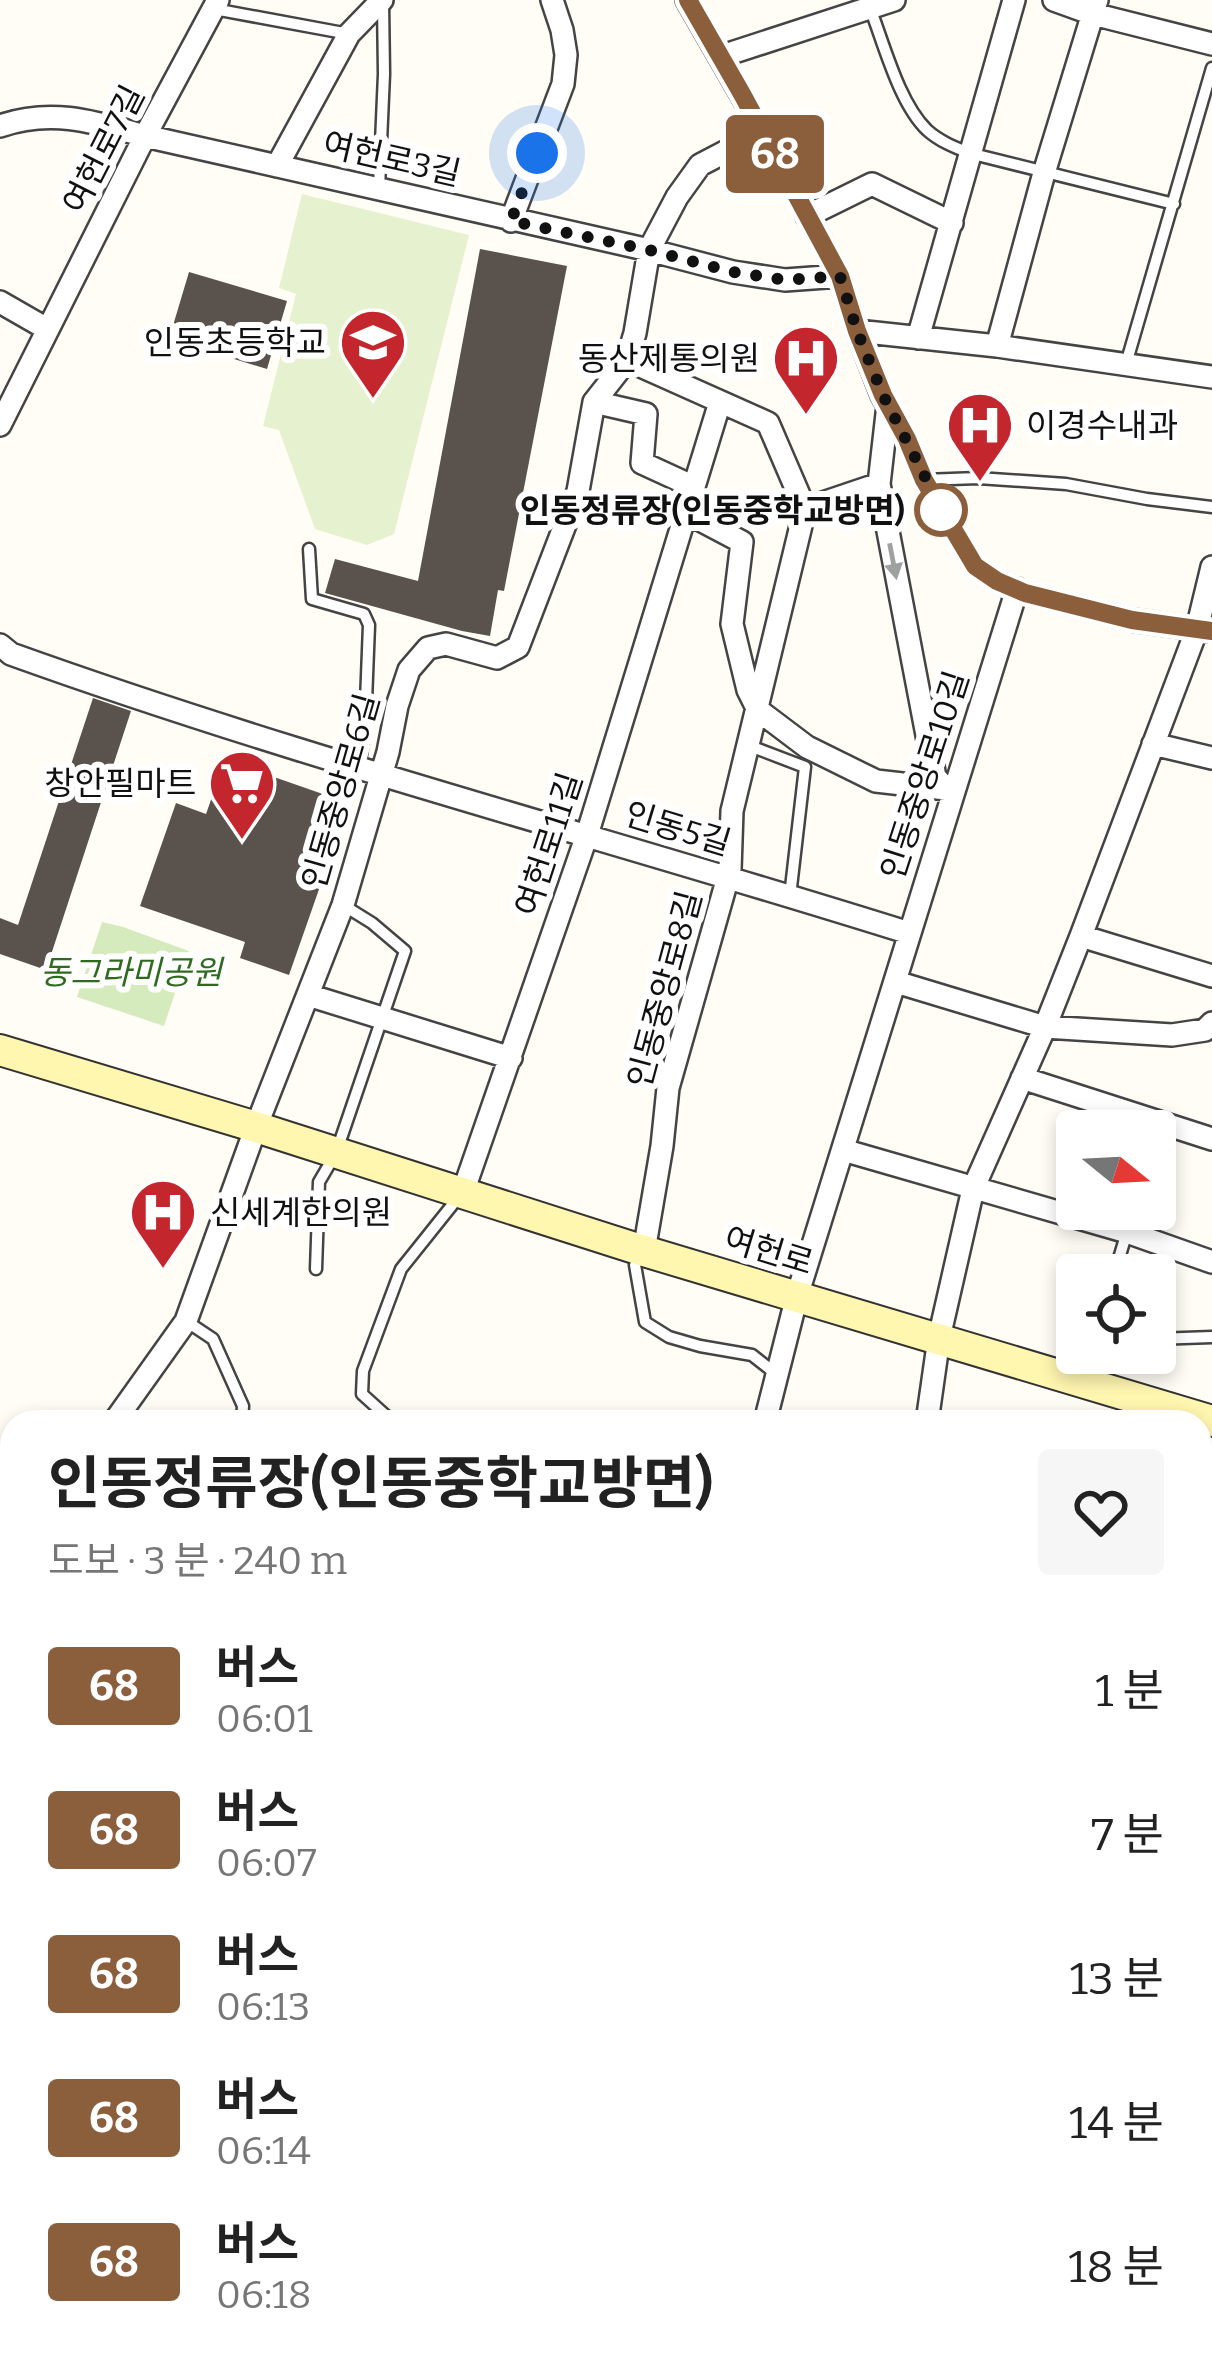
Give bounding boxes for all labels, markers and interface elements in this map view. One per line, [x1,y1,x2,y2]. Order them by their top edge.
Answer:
street label: 여헌로7길 [55,79,153,220]
line badge: 68 [721,115,829,193]
your location [507,123,567,183]
street label: 여헌로3길 [319,124,465,194]
text: 68 [750,129,800,179]
school or university icon: 인동초등학교 [338,307,408,401]
place label: 인동초등학교 [144,323,326,363]
hospital icon: 동산제통의원 [771,323,841,417]
place label: 동산제통의원 [578,339,760,379]
hospital icon: 이경수내과 [945,390,1015,484]
place label: 이경수내과 [1026,406,1178,446]
marker: 인동정류장(인동중학교방면) [916,485,966,535]
place label: 인동정류장(인동중학교방면) [520,491,905,531]
one-way arrow [884,543,903,580]
street label: 인동중앙로10길 [872,666,977,885]
street label: 인동중앙로6길 [294,689,388,894]
supermarket icon: 창안필마트 [207,748,277,842]
place label: 창안필마트 [44,764,196,804]
street label: 여헌로11길 [507,768,591,921]
street label: 인동5길 [620,794,736,864]
street label: 인동중앙로8길 [620,887,710,1092]
park label: 동그라미공원 [40,953,225,993]
north arrow [1056,1110,1176,1230]
map controls [1056,1110,1176,1374]
hospital icon: 신세계한의원 [128,1177,198,1271]
place label: 신세계한의원 [210,1193,392,1233]
street label: 여헌로 [719,1219,818,1283]
button: locate [1056,1254,1176,1374]
button: heart [1038,1449,1164,1575]
text: 인동정류장(인동중학교방면) [48,1450,713,1518]
text: 도보 · 3 분 · 240 m [48,1538,347,1584]
text: 버스 [216,1641,299,1695]
text: 68 [89,1661,139,1711]
text: 1 분 [1095,1664,1164,1718]
text: 06:01 [216,1696,313,1742]
text: 버스 [216,1785,299,1839]
text: 68 [89,1805,139,1855]
text: 7 분 [1091,1808,1164,1862]
text: 06:07 [216,1840,317,1886]
text: 버스 [216,1929,299,1983]
text: 68 [89,1949,139,1999]
text: 13 분 [1070,1952,1164,2006]
text: 06:13 [216,1984,310,2030]
text: 버스 [216,2073,299,2127]
text: 68 [89,2093,139,2143]
text: 14 분 [1069,2096,1164,2150]
text: 06:14 [216,2128,311,2174]
text: 버스 [216,2217,299,2271]
text: 68 [89,2237,139,2287]
text: 18 분 [1068,2240,1164,2294]
text: 06:18 [216,2272,311,2318]

